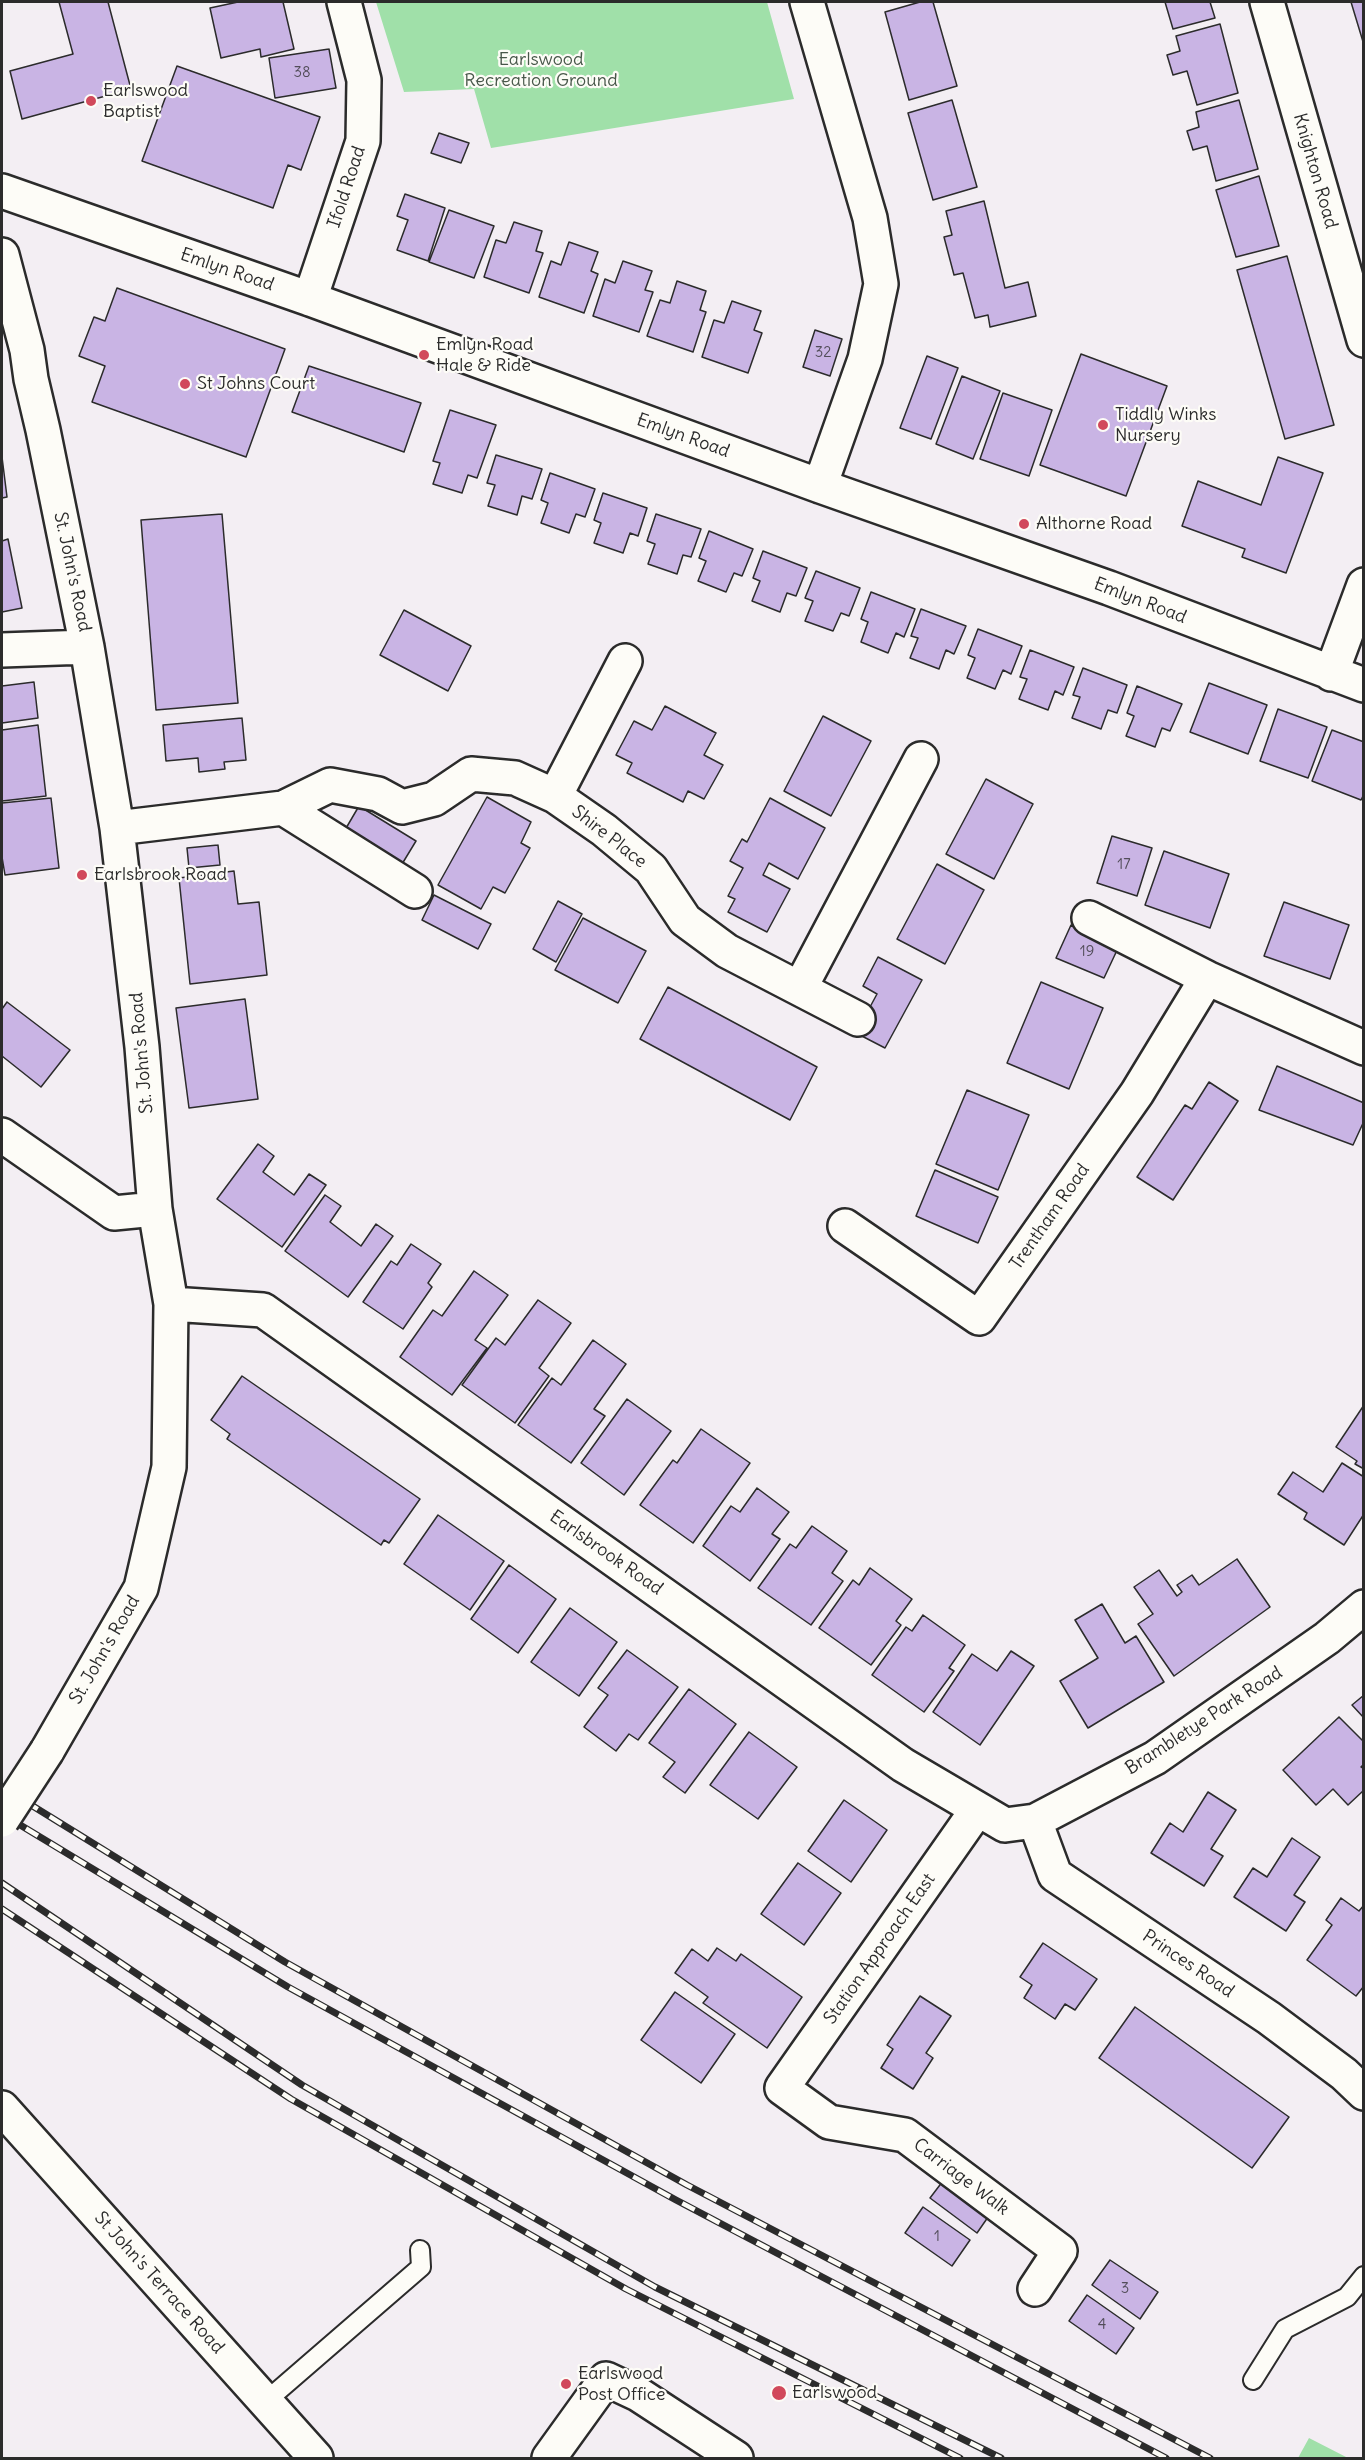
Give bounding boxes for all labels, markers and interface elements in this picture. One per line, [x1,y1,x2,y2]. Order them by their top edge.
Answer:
park label: Earlswood Recreation Ground [464,49,618,92]
house number: 38 [293,64,311,82]
place label: Earlswood Baptist [103,80,188,122]
marker: Earlswood Baptist [84,94,98,108]
street label: Knighton Road [1288,111,1342,231]
street label: Ifold Road [324,143,370,231]
street label: Emlyn Road [177,244,277,296]
place label: Emlyn Road Hale & Ride [436,334,533,376]
house number: 32 [815,344,831,362]
marker: Emlyn Road Hale & Ride [417,348,431,362]
place label: St Johns Court [197,373,315,395]
marker: St Johns Court [178,377,192,391]
place label: Tiddly Winks Nursery [1115,404,1216,446]
street label: Emlyn Road [634,409,732,463]
marker: Tiddly Winks Nursery [1096,418,1110,432]
street label: St. John's Road [49,510,95,634]
place label: Althorne Road [1036,513,1152,535]
marker: Althorne Road [1017,517,1031,531]
street label: Emlyn Road [1091,573,1189,629]
street label: Shire Place [567,801,651,873]
house number: 17 [1117,856,1131,874]
place label: Earlsbrook Road [94,864,227,886]
marker: Earlsbrook Road [75,868,89,882]
house number: 19 [1080,943,1094,961]
street label: St. John's Road [126,991,158,1115]
street label: Trentham Road [1006,1160,1094,1274]
street label: Earlsbrook Road [545,1506,667,1600]
street label: St. John's Road [65,1592,145,1708]
street label: Brambletye Park Road [1122,1662,1286,1780]
street label: Station Approach East [820,1869,940,2029]
street label: Princes Road [1138,1925,1238,2003]
street label: Carriage Walk [909,2134,1013,2220]
street label: St John's Terrace Road [90,2208,228,2358]
house number: 1 [934,2228,940,2246]
house number: 3 [1121,2280,1129,2298]
house number: 4 [1098,2316,1106,2334]
place label: Earlswood Post Office [578,2363,665,2406]
marker: Earlswood Post Office [559,2377,573,2391]
place label: Earlswood [792,2382,877,2404]
marker: Earlswood [770,2384,788,2402]

